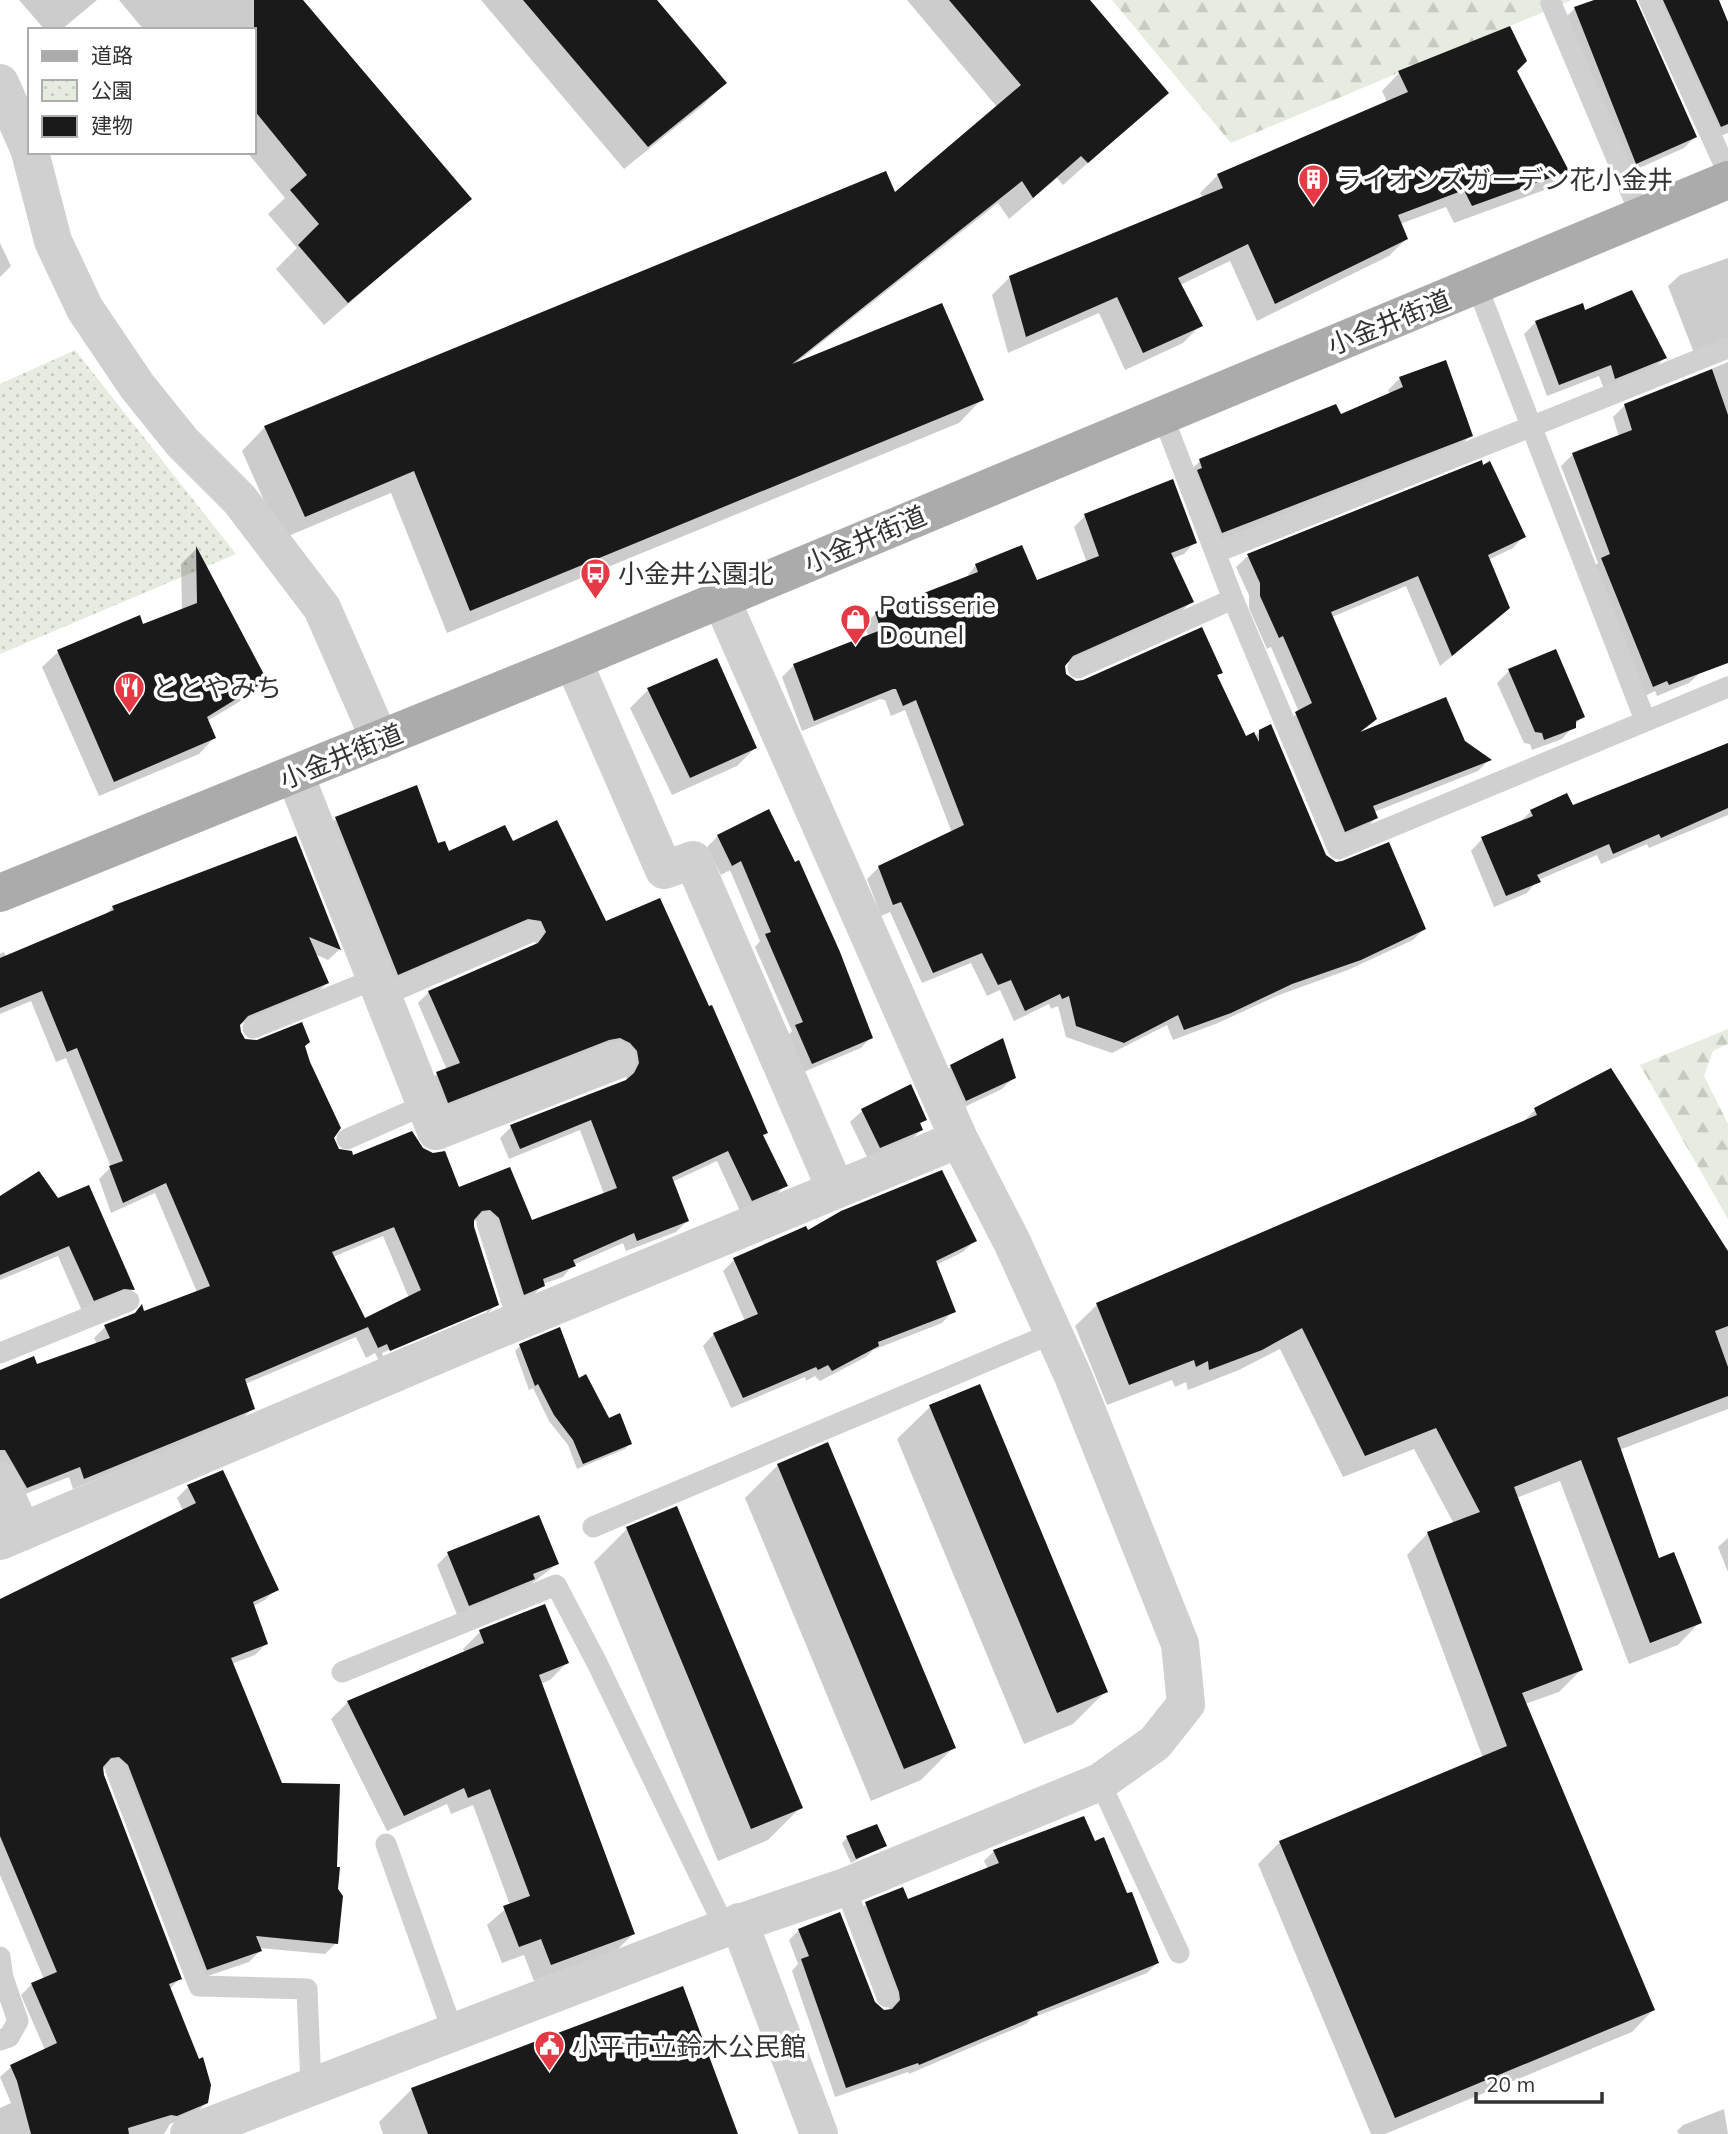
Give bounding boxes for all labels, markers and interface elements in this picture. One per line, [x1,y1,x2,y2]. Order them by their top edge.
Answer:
legend [28,28,256,154]
text: 道路 [91,42,133,68]
text: 公園 [91,77,133,103]
text: 建物 [91,112,133,138]
building icon: ライオンズガーデン花小金井 [1296,162,1330,206]
place label: ライオンズガーデン花小金井 [1336,163,1673,196]
street label: 小金井街道 [1323,282,1455,362]
street label: 小金井街道 [799,498,931,580]
bus stop icon: 小金井公園北 [578,556,612,600]
place label: 小金井公園北 [618,557,774,590]
place label: Patisserie Dounel [879,588,996,651]
shop icon: Patisserie Dounel [839,602,873,646]
restaurant icon: ととやみち [112,670,146,714]
place label: ととやみち [152,671,282,704]
street label: 小金井街道 [275,716,407,796]
public building icon: 小平市立鈴木公民館 [532,2029,566,2073]
place label: 小平市立鈴木公民館 [572,2030,806,2063]
scale bar [1476,2060,1602,2104]
text: 20 m [1486,2071,1535,2097]

